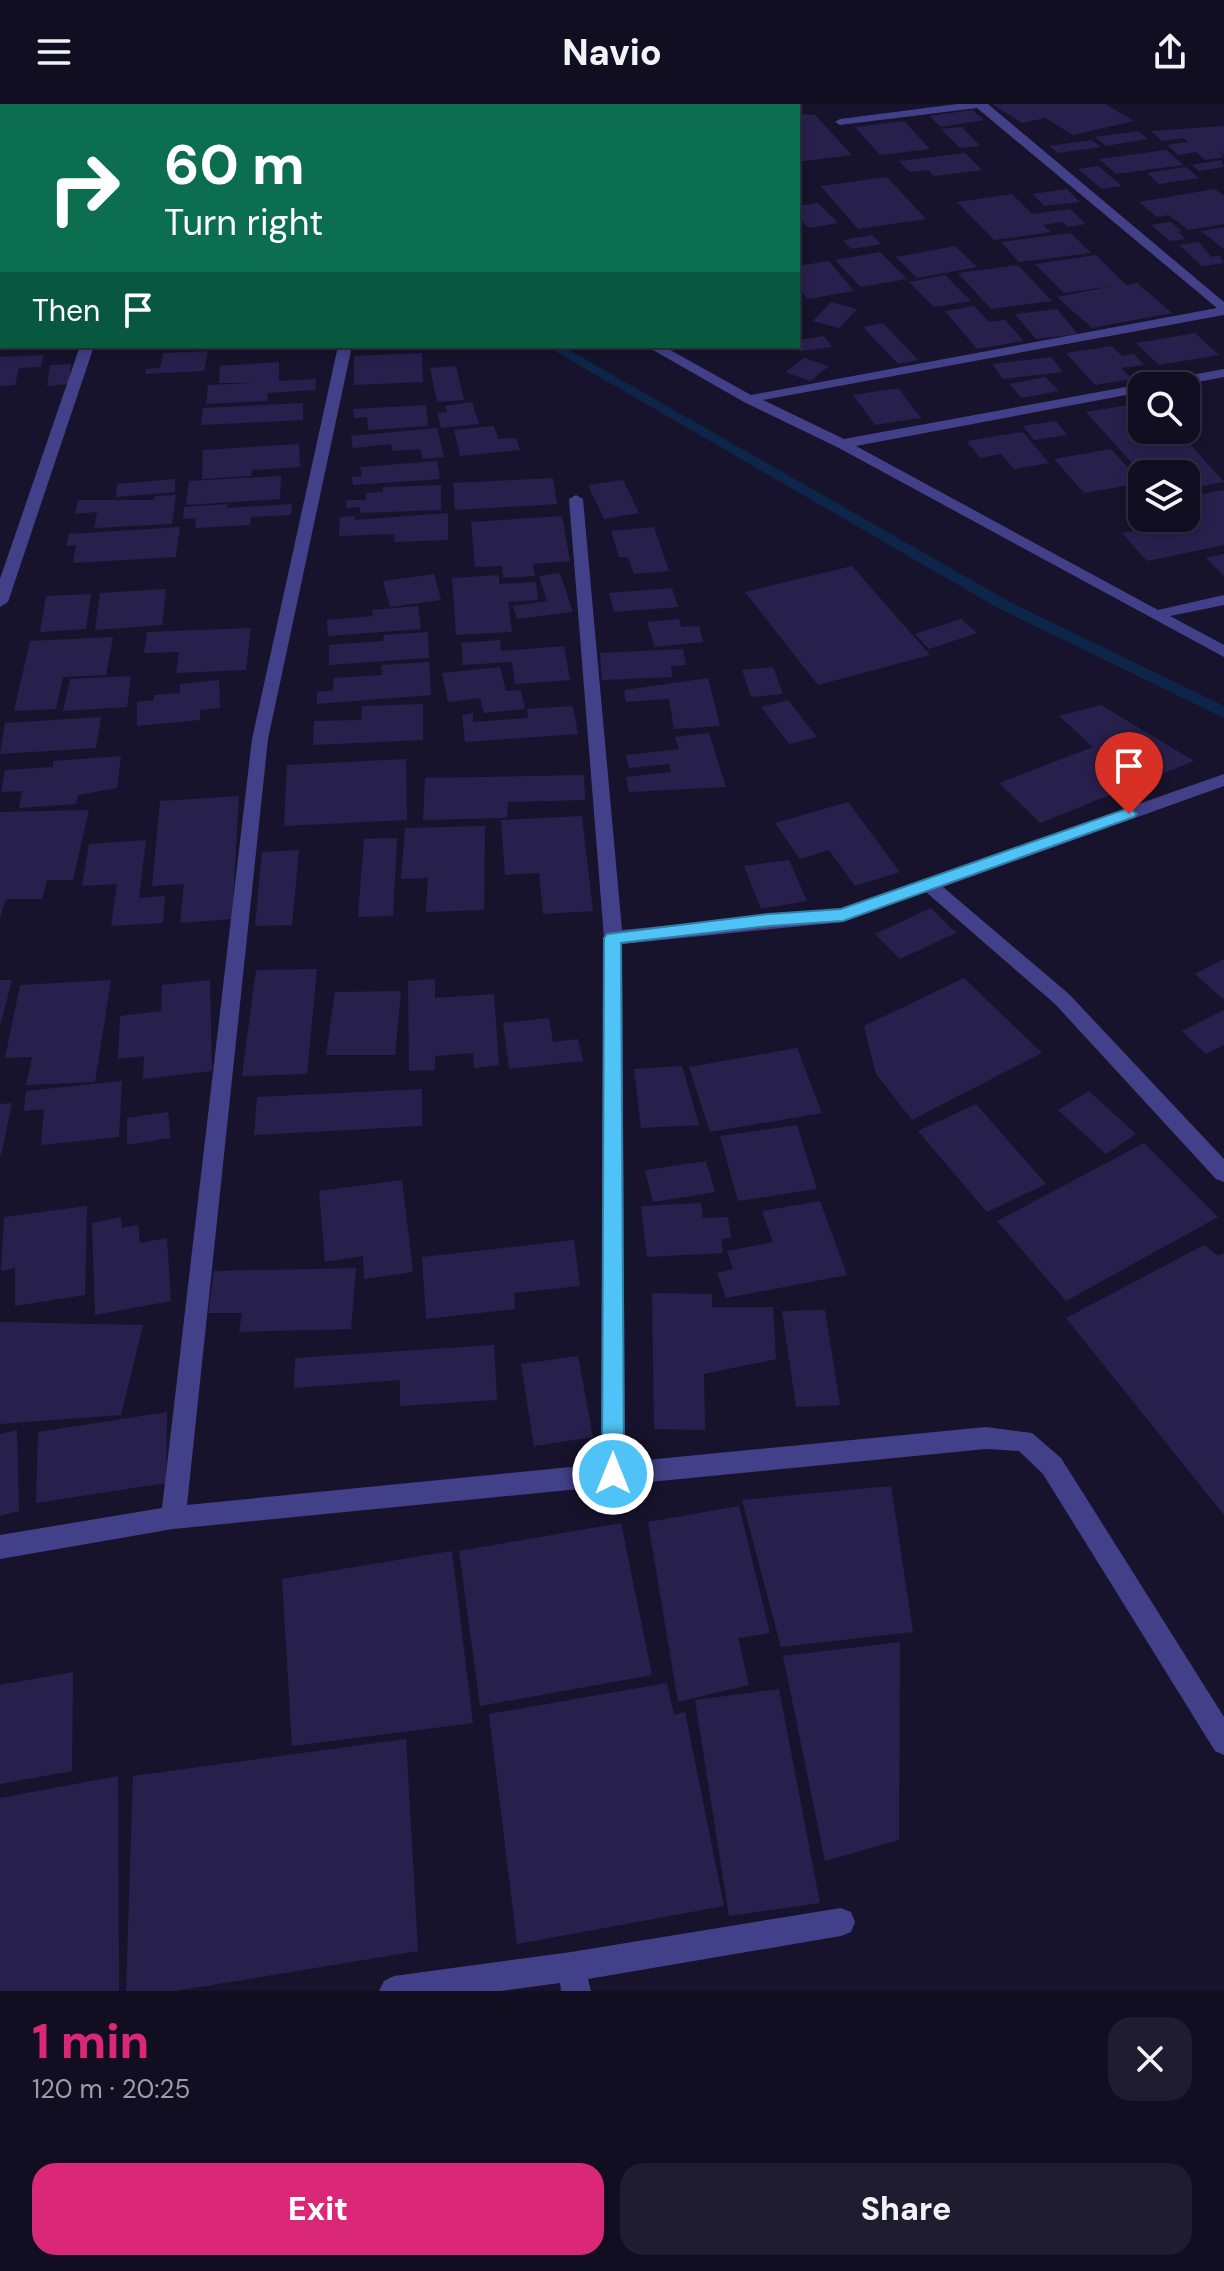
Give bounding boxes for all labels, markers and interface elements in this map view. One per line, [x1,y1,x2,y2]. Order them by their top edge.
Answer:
text: Navio [562,29,662,76]
icon: menu [32,30,76,74]
icon: share [1148,30,1192,74]
text: 60 m [164,128,305,201]
icon: right [32,136,136,240]
text: Turn right [164,199,323,246]
icon: arrive [116,288,160,332]
text: Then [32,291,100,330]
map controls [1128,372,1200,532]
button: search [1128,372,1200,444]
button: layers [1128,460,1200,532]
pin [1095,732,1163,814]
icon: arrive [1107,744,1151,788]
position arrow [571,1432,655,1516]
text: 1 min [32,2010,149,2073]
button: close [1108,2017,1192,2101]
text: 120 m · 20:25 [32,2072,190,2106]
button: Exit [32,2163,604,2255]
button: Share [620,2163,1192,2255]

